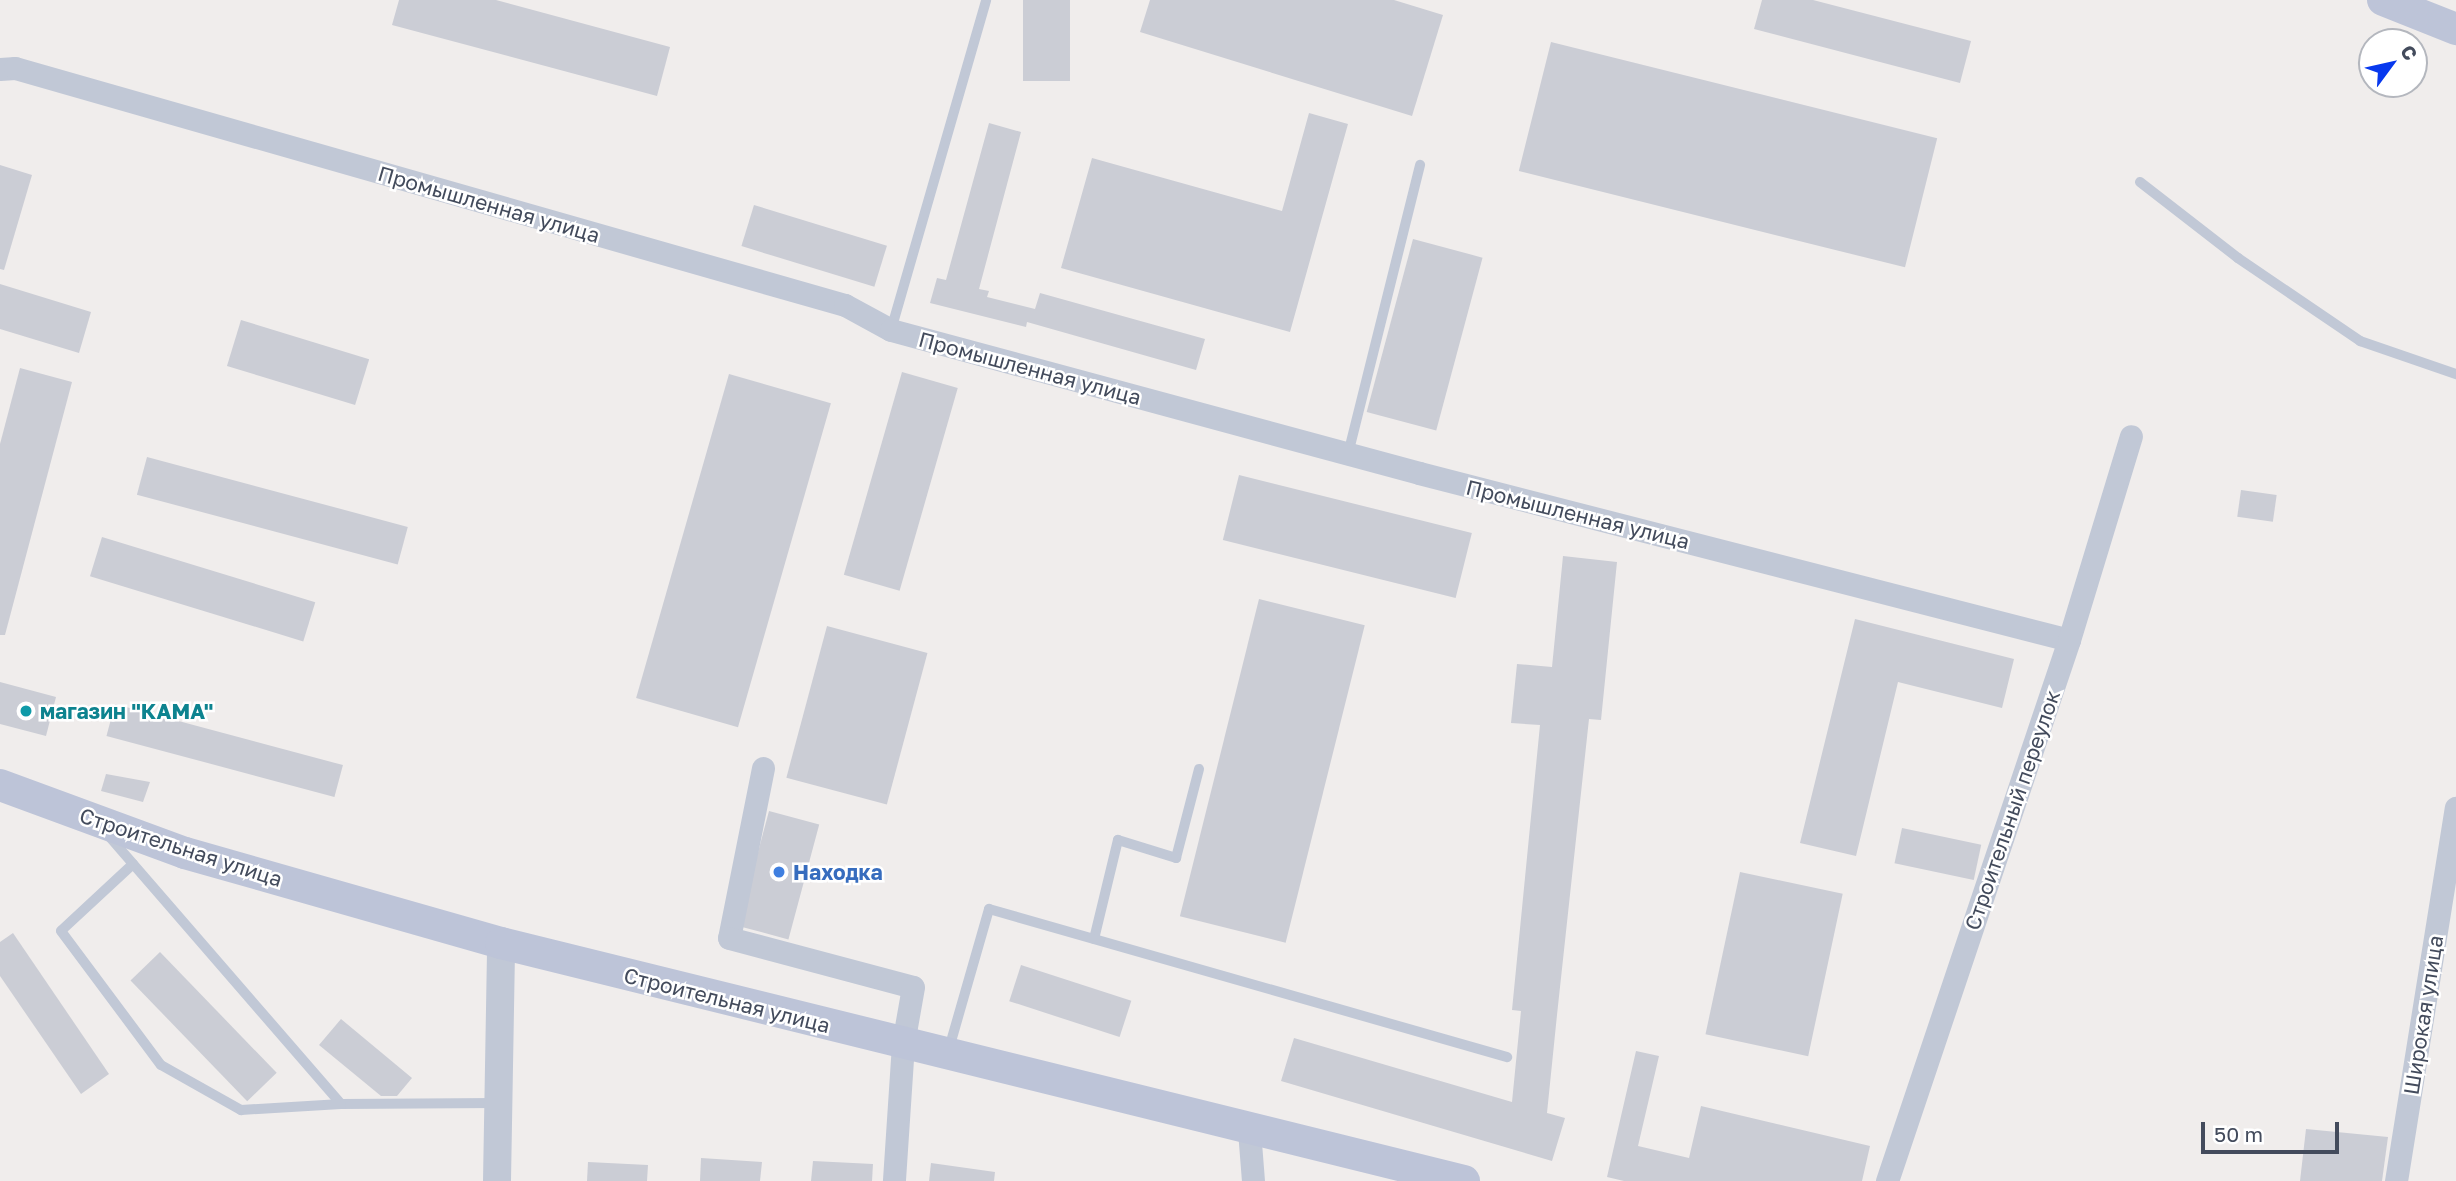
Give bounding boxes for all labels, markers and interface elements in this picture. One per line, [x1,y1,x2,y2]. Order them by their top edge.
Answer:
north arrow [2358,28,2428,98]
text: С [2396,40,2423,64]
street label: Промышленная улица [375,160,603,248]
street label: Промышленная улица [916,326,1144,410]
street label: Промышленная улица [1464,474,1692,554]
street label: Строительный переулок [1959,687,2065,933]
place label: магазин "КАМА" [40,698,213,724]
marker: магазин "КАМА" [18,703,34,719]
street label: Строительная улица [76,802,286,892]
place label: Находка [793,859,883,885]
marker: Находка [771,864,787,880]
street label: Широкая улица [2398,933,2448,1097]
street label: Строительная улица [621,962,833,1038]
scale bar [2204,1108,2342,1152]
text: 50 m [2214,1121,2263,1147]

